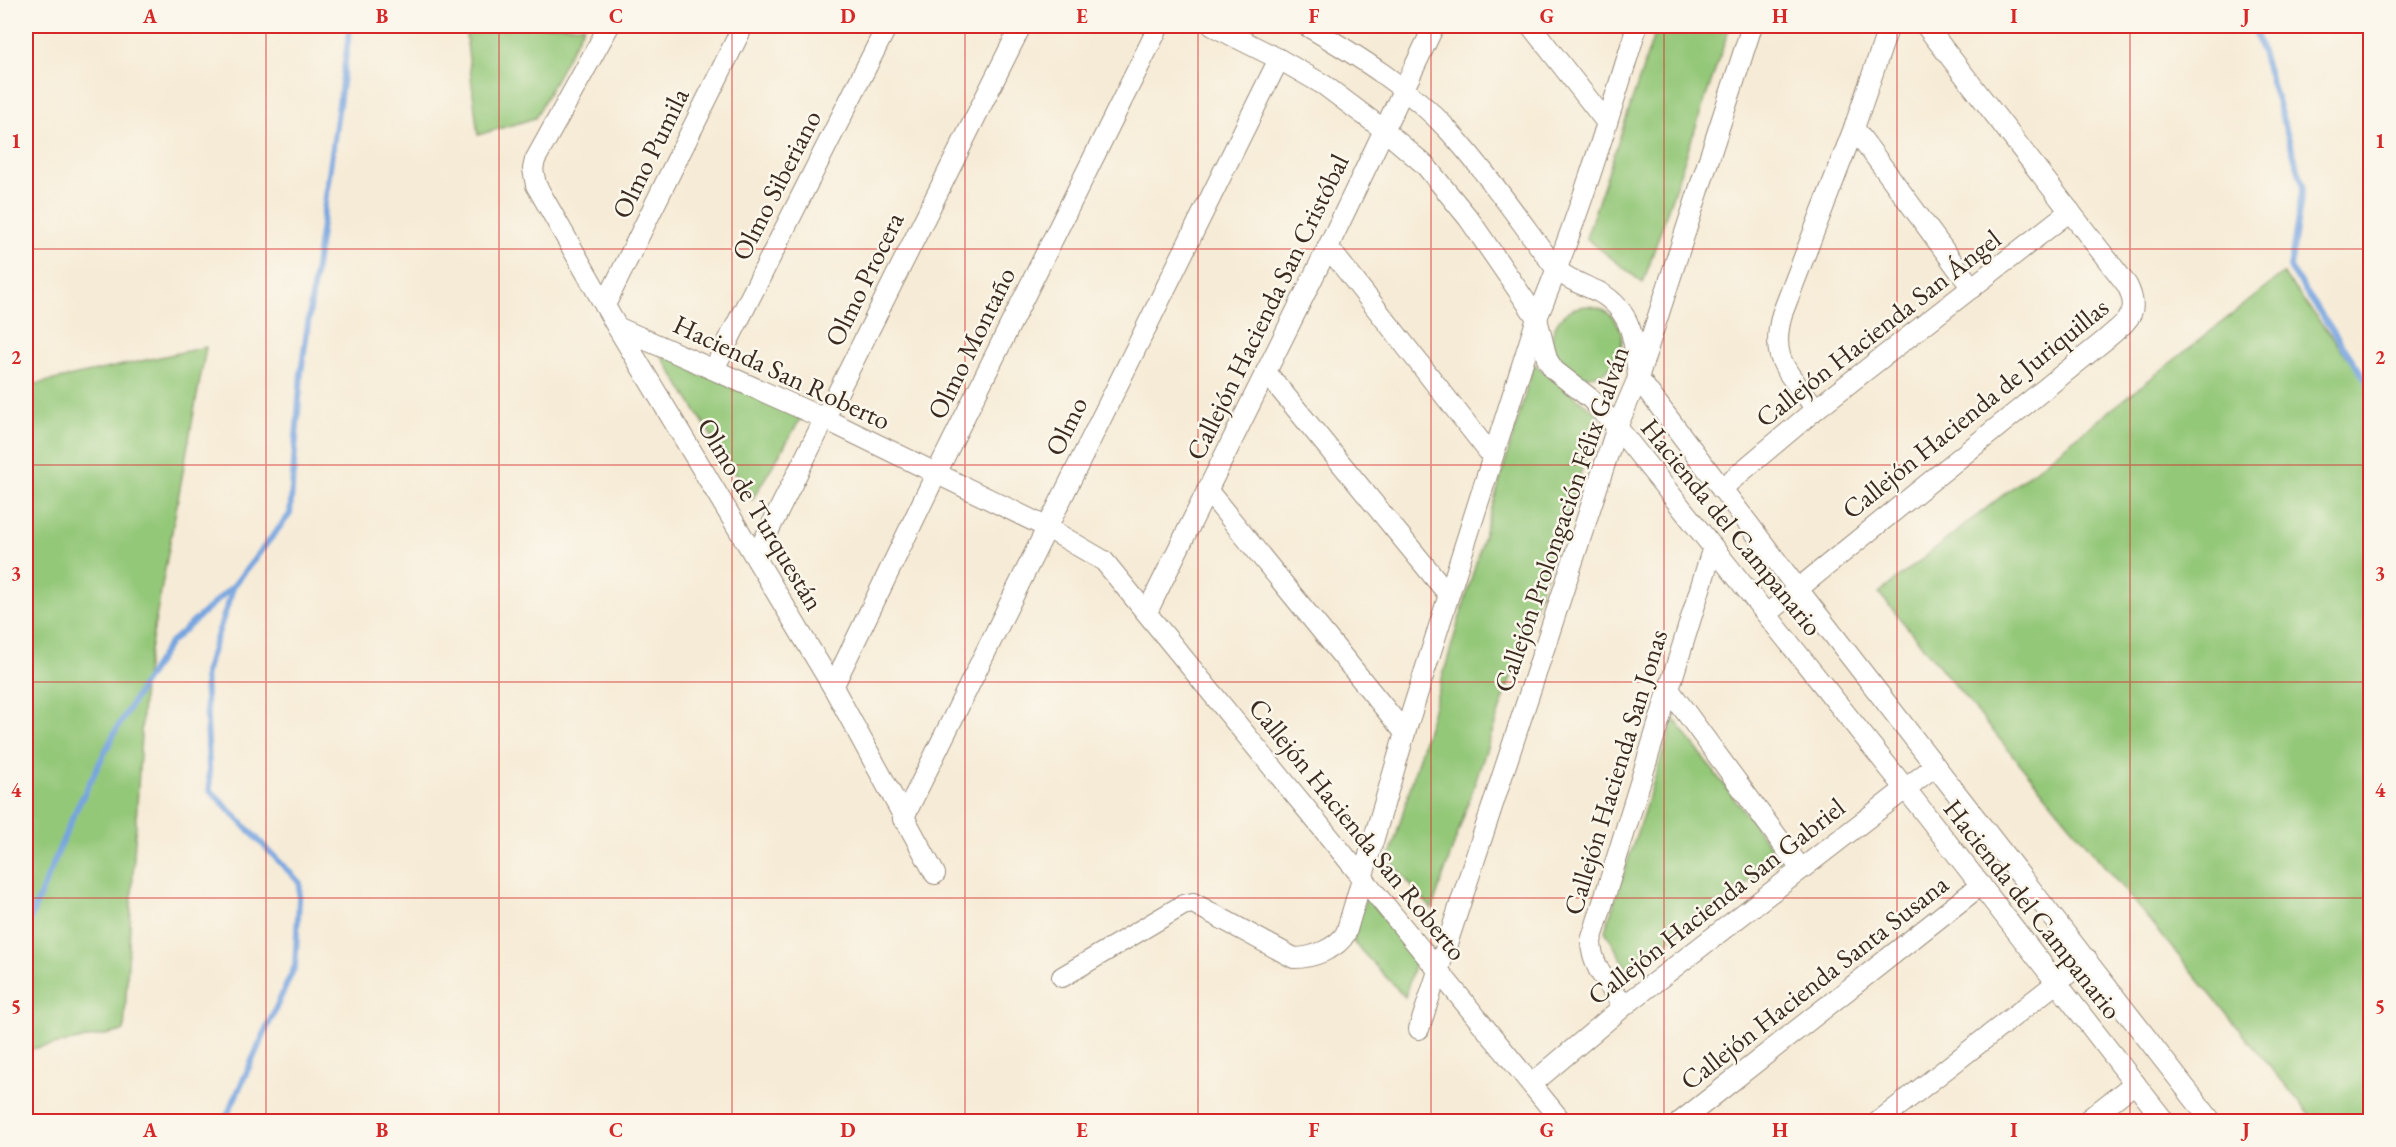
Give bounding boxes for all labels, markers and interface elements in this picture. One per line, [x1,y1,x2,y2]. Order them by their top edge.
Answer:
text: A [142,3,158,29]
text: B [376,3,388,29]
text: C [609,3,623,29]
text: D [840,3,856,29]
text: E [1076,3,1088,29]
text: F [1309,3,1320,29]
text: G [1540,3,1554,29]
text: H [1772,3,1788,29]
text: I [2010,3,2018,29]
text: J [2240,3,2250,29]
street label: Olmo Pumila [603,82,697,224]
street label: Olmo Siberiano [723,104,829,266]
text: 1 [11,128,21,154]
text: 1 [2375,128,2385,154]
street label: Callejón Hacienda San Cristóbal [1178,148,1356,466]
street label: Olmo Procera [817,206,912,352]
street label: Callejón Hacienda San Ángel [1748,221,2008,435]
street label: Olmo Montaño [919,261,1023,425]
street label: Callejón Hacienda de Juriquillas [1834,289,2116,527]
street label: Hacienda San Roberto [668,306,896,438]
street label: Callejón Prolongación Félix Galván [1485,341,1637,697]
text: 2 [11,344,22,370]
text: 2 [2375,344,2386,370]
street label: Olmo [1037,391,1095,461]
street label: Olmo de Turquestán [690,411,832,617]
street label: Hacienda del Campanario [1633,411,1831,643]
text: 3 [11,560,21,586]
text: 3 [2375,560,2385,586]
street label: Callejón Hacienda San Jonas [1555,625,1675,919]
street label: Callejón Hacienda San Roberto [1241,690,1475,968]
text: 4 [11,777,22,803]
text: 4 [2375,777,2386,803]
street label: Callejón Hacienda San Gabriel [1580,789,1852,1013]
street label: Hacienda del Campanario [1936,792,2130,1026]
street label: Callejón Hacienda Santa Susana [1673,866,1955,1098]
text: 5 [11,993,21,1019]
text: 5 [2375,993,2385,1019]
text: A [142,1117,158,1143]
text: B [376,1117,388,1143]
text: C [609,1117,623,1143]
text: D [840,1117,856,1143]
text: E [1076,1117,1088,1143]
text: F [1309,1117,1320,1143]
text: G [1540,1117,1554,1143]
text: H [1772,1117,1788,1143]
text: I [2010,1117,2018,1143]
text: J [2240,1117,2250,1143]

